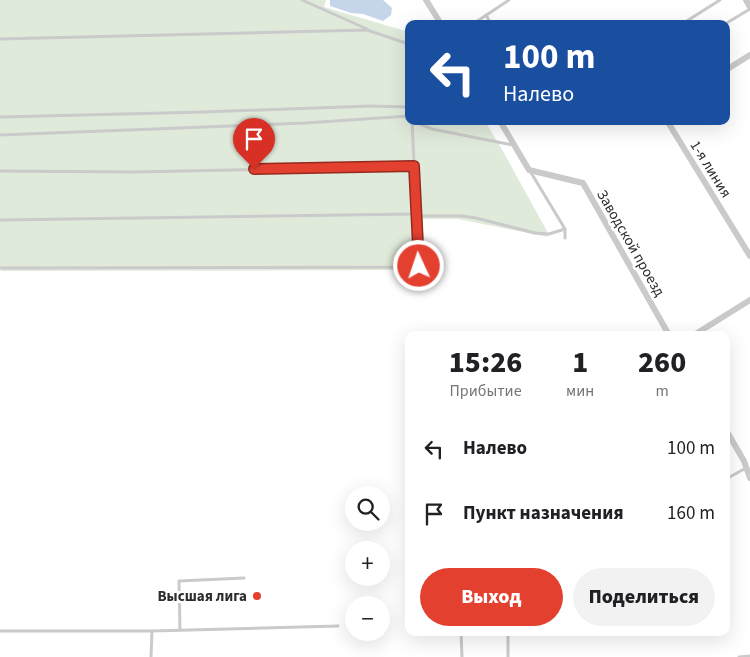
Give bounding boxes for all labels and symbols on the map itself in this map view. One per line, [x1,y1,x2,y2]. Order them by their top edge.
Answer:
pin [233,118,275,169]
street label: 1-я линия [685,137,736,202]
street label: Заводской проезд [591,186,670,301]
position arrow [392,239,444,291]
place label: Высшая лига [158,586,247,607]
marker: Высшая лига [251,590,263,602]

